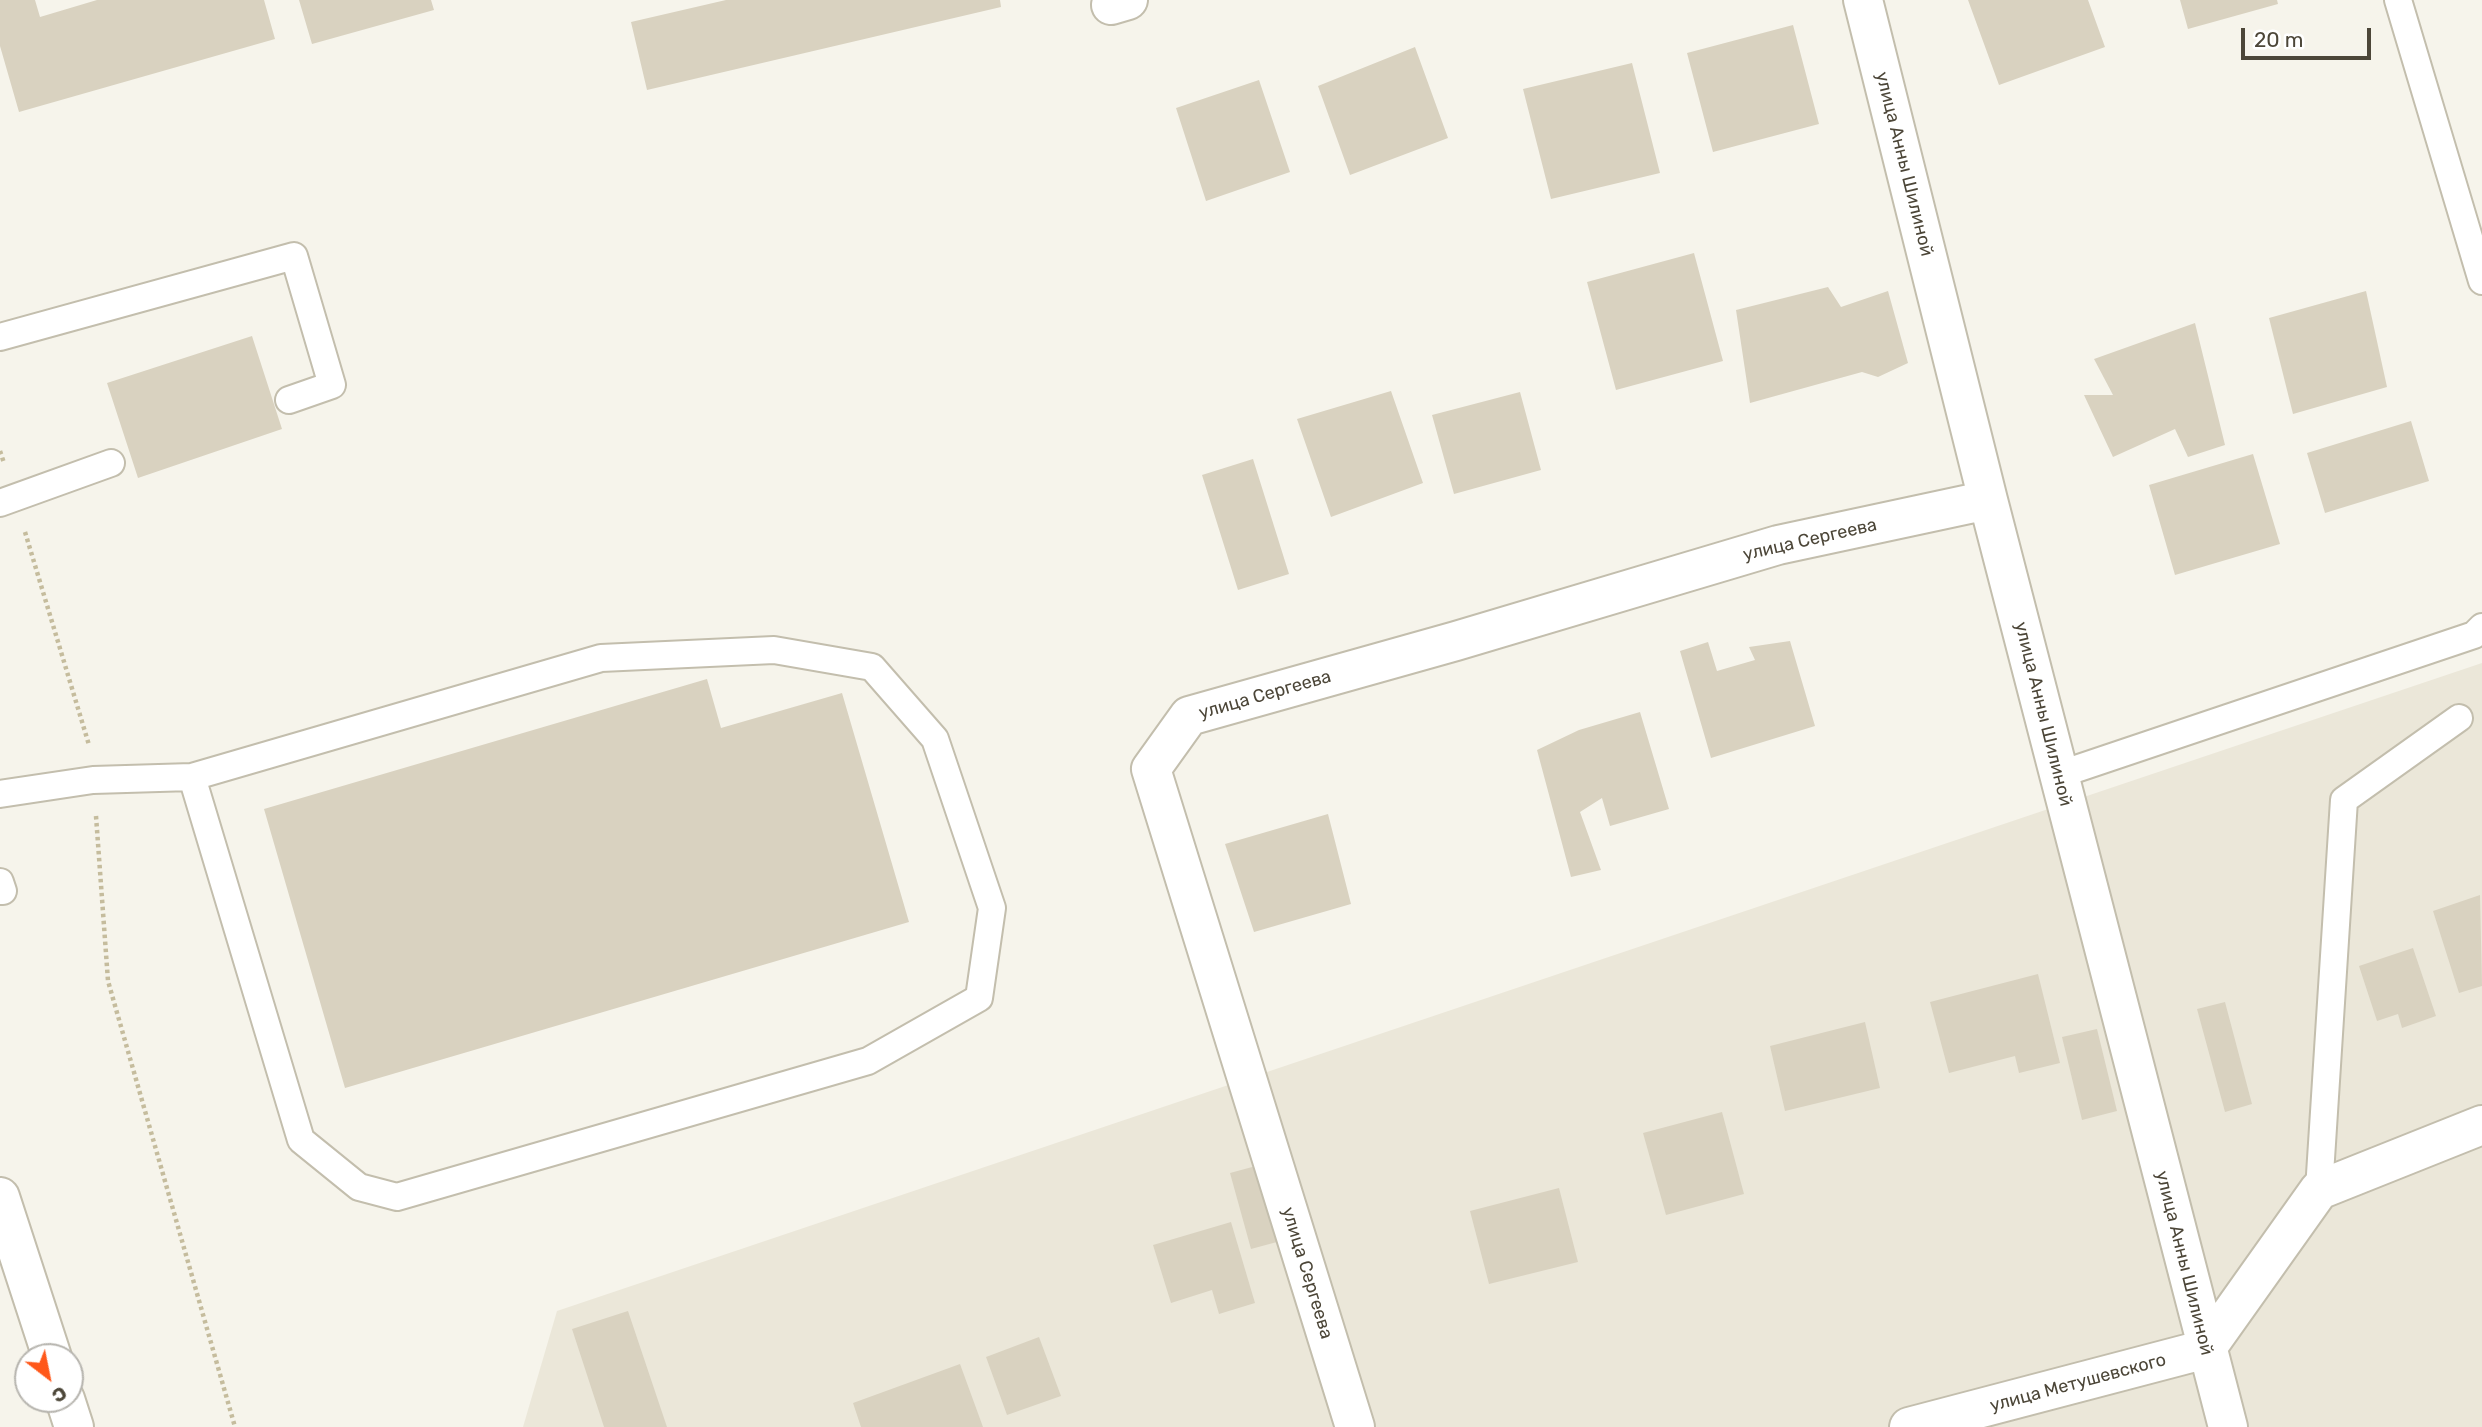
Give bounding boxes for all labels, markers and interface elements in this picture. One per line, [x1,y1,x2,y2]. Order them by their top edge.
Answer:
scale bar [2244,14,2374,58]
text: 20 m [2254,27,2303,52]
street label: улица Анны Шилиной [1871,70,1937,258]
street label: улица Сергеева [1741,514,1879,566]
street label: улица Анны Шилиной [2010,620,2076,808]
street label: улица Сергеева [1196,666,1334,724]
street label: улица Анны Шилиной [2151,1169,2217,1357]
street label: улица Сергеева [1277,1204,1337,1342]
north arrow [14,1343,84,1413]
street label: улица Метушевского [1988,1349,2168,1417]
text: С [48,1381,71,1408]

